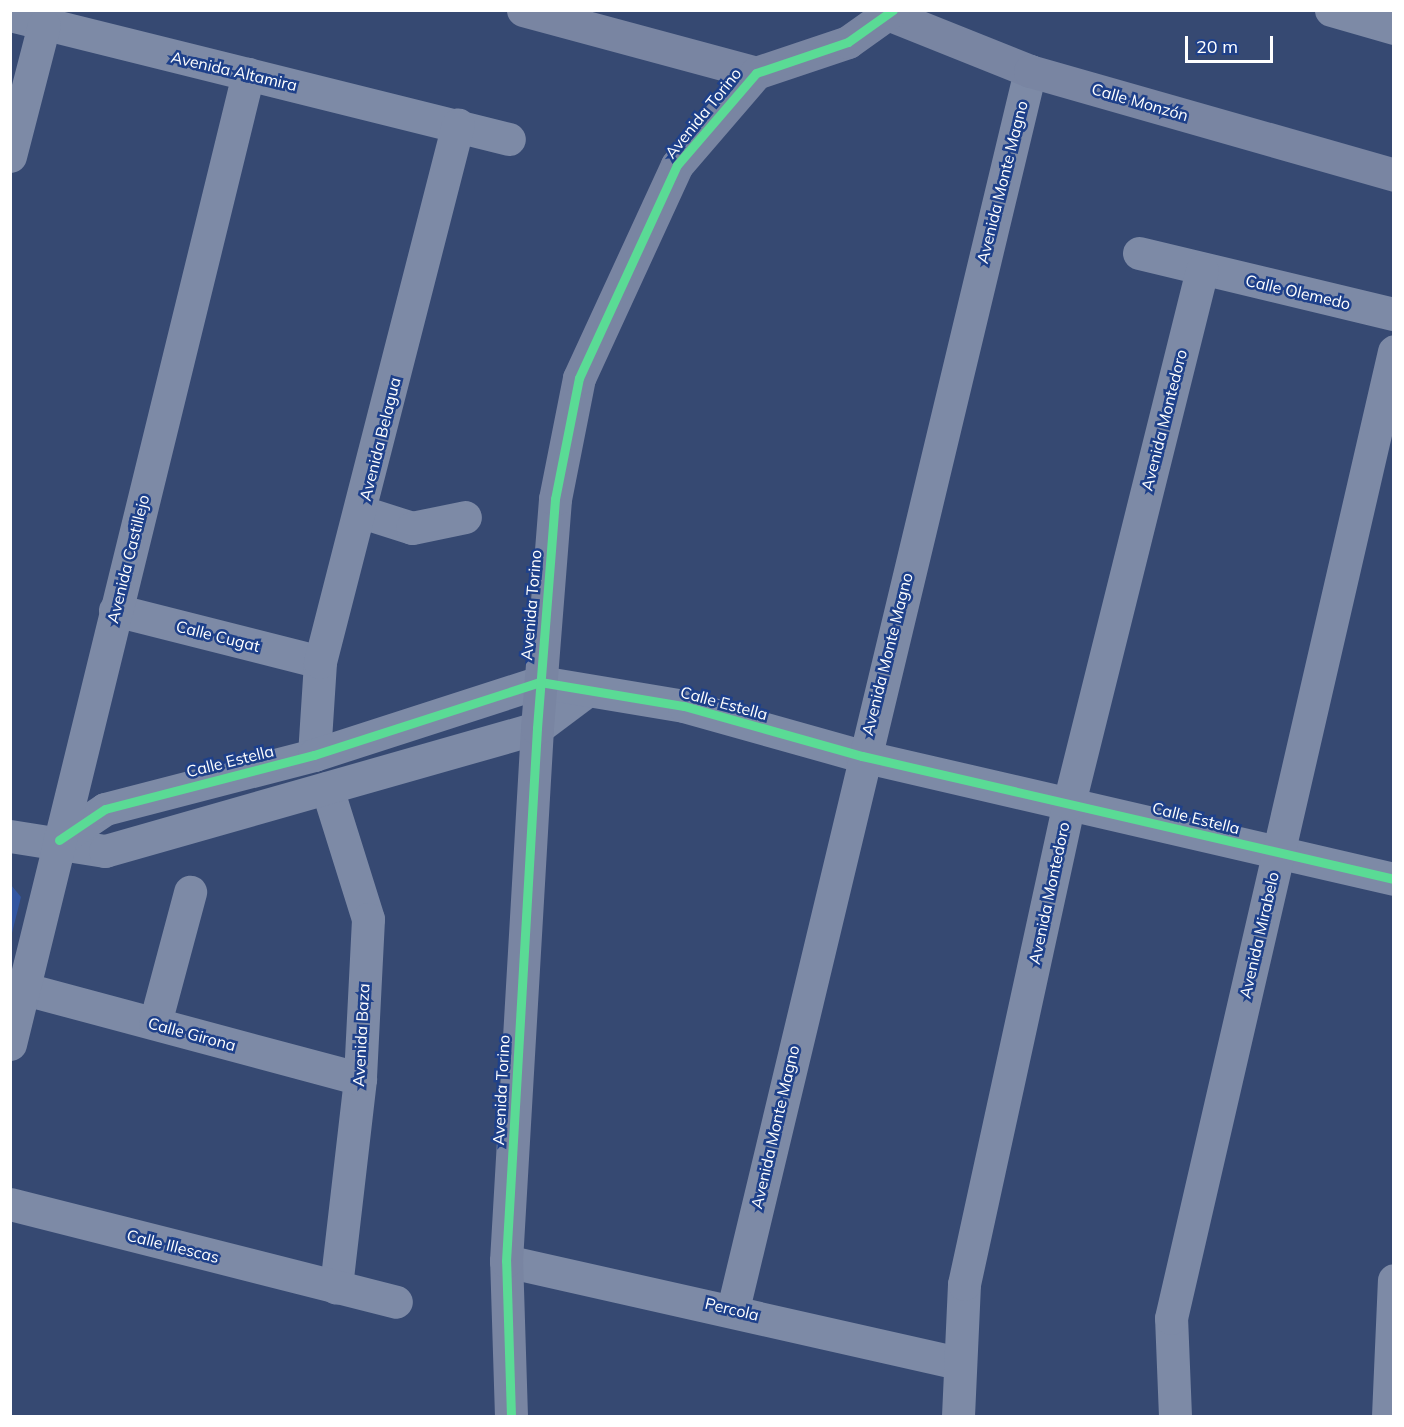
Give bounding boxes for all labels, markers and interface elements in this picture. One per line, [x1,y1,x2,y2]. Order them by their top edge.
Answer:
scale bar [1188,24,1276,62]
text: 20 m [1196,35,1238,58]
street label: Avenida Altamira [169,47,299,95]
street label: Avenida Torino [661,64,745,162]
street label: Calle Monzón [1089,79,1191,125]
street label: Avenida Monte Magno [972,99,1032,265]
street label: Calle Olemedo [1244,271,1352,313]
street label: Avenida Montedoro [1137,347,1191,493]
street label: Avenida Belagua [355,375,405,503]
street label: Avenida Castillejo [103,493,153,625]
street label: Avenida Torino [517,549,545,661]
street label: Avenida Monte Magno [857,571,917,737]
street label: Calle Cugat [174,616,262,656]
street label: Calle Estella [678,682,770,724]
street label: Calle Estella [184,741,276,781]
street label: Calle Estella [1150,798,1242,838]
street label: Avenida Montedoro [1025,820,1073,966]
street label: Avenida Mirabelo [1235,870,1283,1000]
street label: Avenida Baza [349,983,373,1087]
street label: Calle Girona [146,1013,238,1055]
street label: Avenida Torino [489,1034,513,1146]
street label: Avenida Monte Magno [747,1043,803,1211]
street label: Calle Illescas [125,1225,221,1267]
street label: Percola [703,1293,761,1325]

